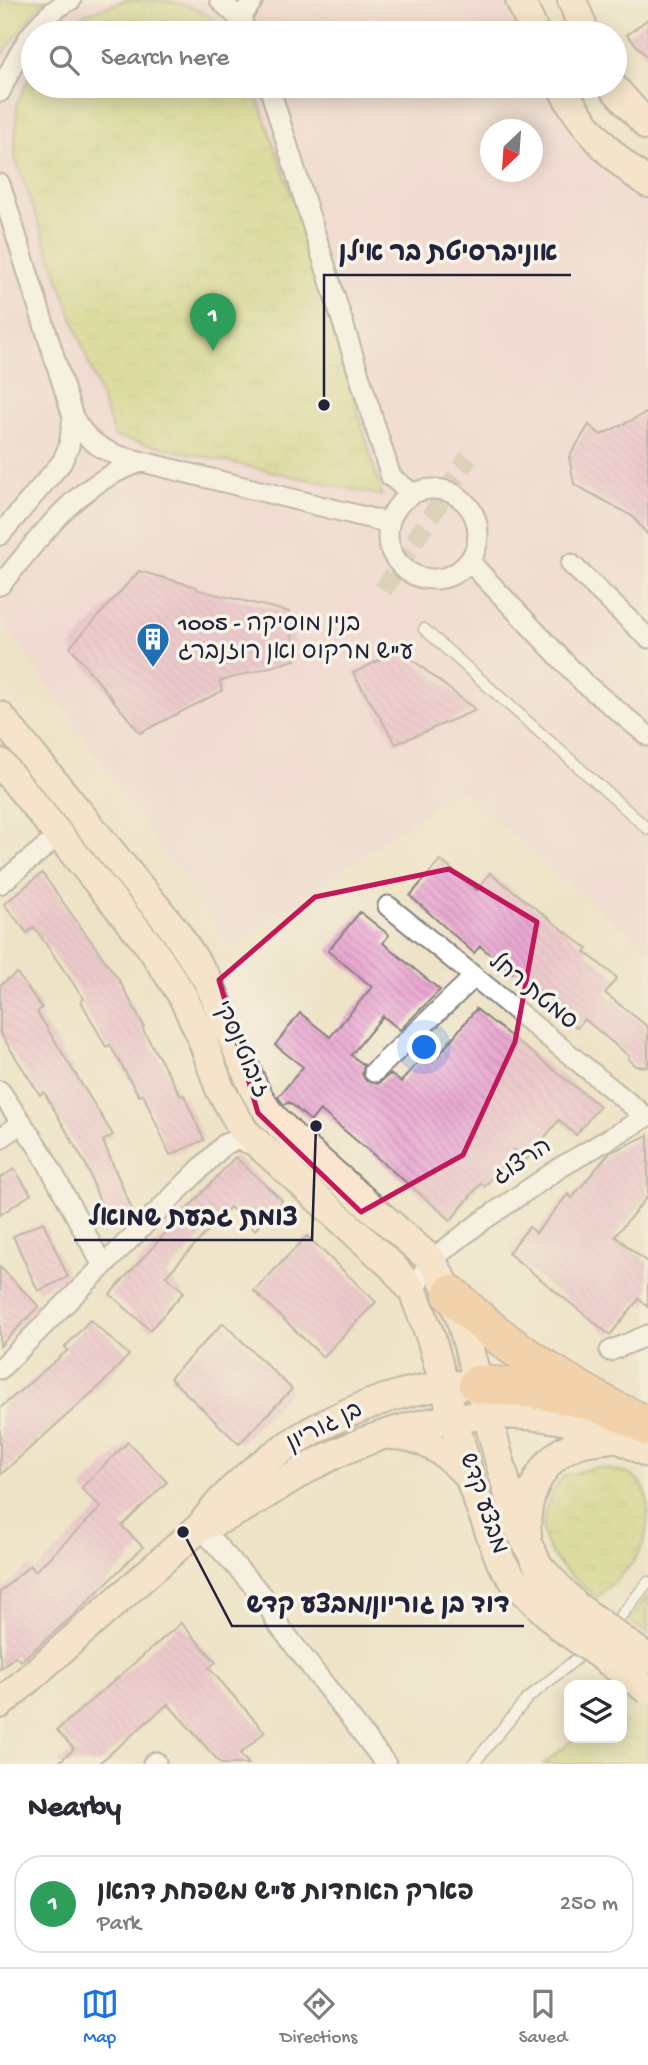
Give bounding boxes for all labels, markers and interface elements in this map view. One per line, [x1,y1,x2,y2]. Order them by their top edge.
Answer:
search box [21,21,627,98]
icon: search [45,41,83,79]
text: Search here [101,44,229,75]
north arrow [480,119,543,182]
callout: אוניברסיטת בר אילן [324,228,571,275]
text: אוניברסיטת בר אילן [338,238,558,271]
pin: 1 [190,293,236,351]
place label: 1005 - בנין מוסיקה ע"ש מרקוס ואן רוזנברג [177,611,414,668]
building icon: 1005 - בנין מוסיקה ע"ש מרקוס ואן רוזנברג [134,620,172,669]
street label: סמטת רחל [482,947,584,1038]
street label: ז'בוטינסקי [206,997,274,1103]
your location [407,1030,441,1064]
street label: הרצוג [488,1133,558,1193]
callout: צומת גבעת שמואל [74,1193,312,1240]
text: צומת גבעת שמואל [88,1203,298,1236]
street label: בן גוריון [282,1397,368,1459]
street label: מבצע קדש [451,1450,513,1558]
callout: דוד בן גוריון/מבצע קדש [232,1579,524,1626]
text: דוד בן גוריון/מבצע קדש [246,1592,510,1623]
map controls [564,1680,627,1743]
button: layers [564,1680,627,1743]
text: Nearby [28,1792,121,1827]
text: פארק האחדות ע"ש משפחת דהאן [97,1879,474,1910]
text: 1 [48,1891,58,1918]
text: 250 m [560,1891,618,1918]
text: Park [97,1911,141,1938]
tab: Map [81,1985,119,2050]
tab: Directions [280,1985,357,2050]
tab: Saved [519,1985,567,2050]

